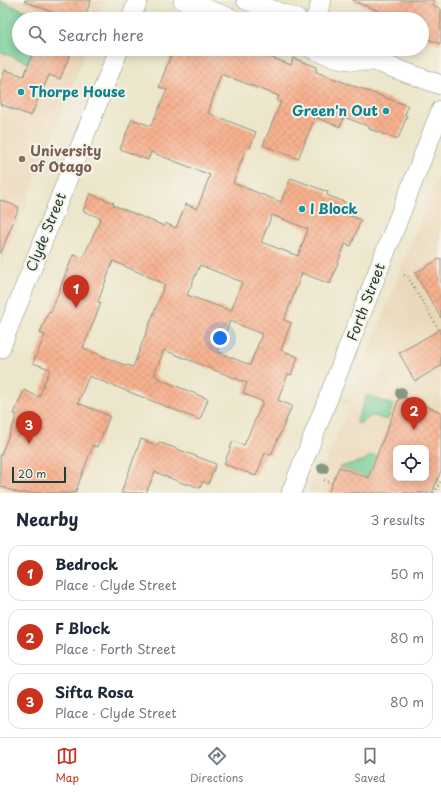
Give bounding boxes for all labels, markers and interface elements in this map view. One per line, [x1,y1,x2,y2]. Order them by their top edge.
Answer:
search box [12,12,429,56]
icon: search [26,23,48,45]
text: Search here [58,23,144,46]
place label: Thorpe House [29,81,126,102]
marker: Thorpe House [16,87,26,97]
place label: Green'n Out [292,100,378,121]
marker: Green'n Out [381,106,391,116]
place label: University of Otago [30,140,101,177]
marker: University of Otago [17,154,27,164]
street label: Clyde Street [20,189,71,274]
place label: I Block [310,198,358,219]
marker: I Block [297,204,307,214]
street label: Forth Street [341,260,390,344]
pin: 1 [63,275,89,308]
your location [210,328,230,348]
pin: 2 [401,397,427,430]
pin: 3 [16,411,42,444]
map controls [393,445,429,481]
button: locate [393,445,429,481]
scale bar [12,465,66,484]
text: 20 m [18,465,46,482]
text: Nearby [16,506,78,532]
text: 3 results [371,510,425,529]
text: Bedrock [55,552,118,575]
text: 1 [27,564,33,583]
text: 50 m [390,564,424,583]
text: Place · Clyde Street [55,575,177,594]
text: F Block [55,616,110,639]
text: 2 [25,628,35,647]
text: 80 m [390,628,424,647]
text: Place · Forth Street [55,639,176,658]
text: Sifta Rosa [55,680,134,703]
text: 3 [26,692,34,711]
text: 80 m [390,692,424,711]
text: Place · Clyde Street [55,703,177,722]
tab: Map [55,745,79,786]
tab: Directions [190,745,243,786]
tab: Saved [354,745,386,786]

